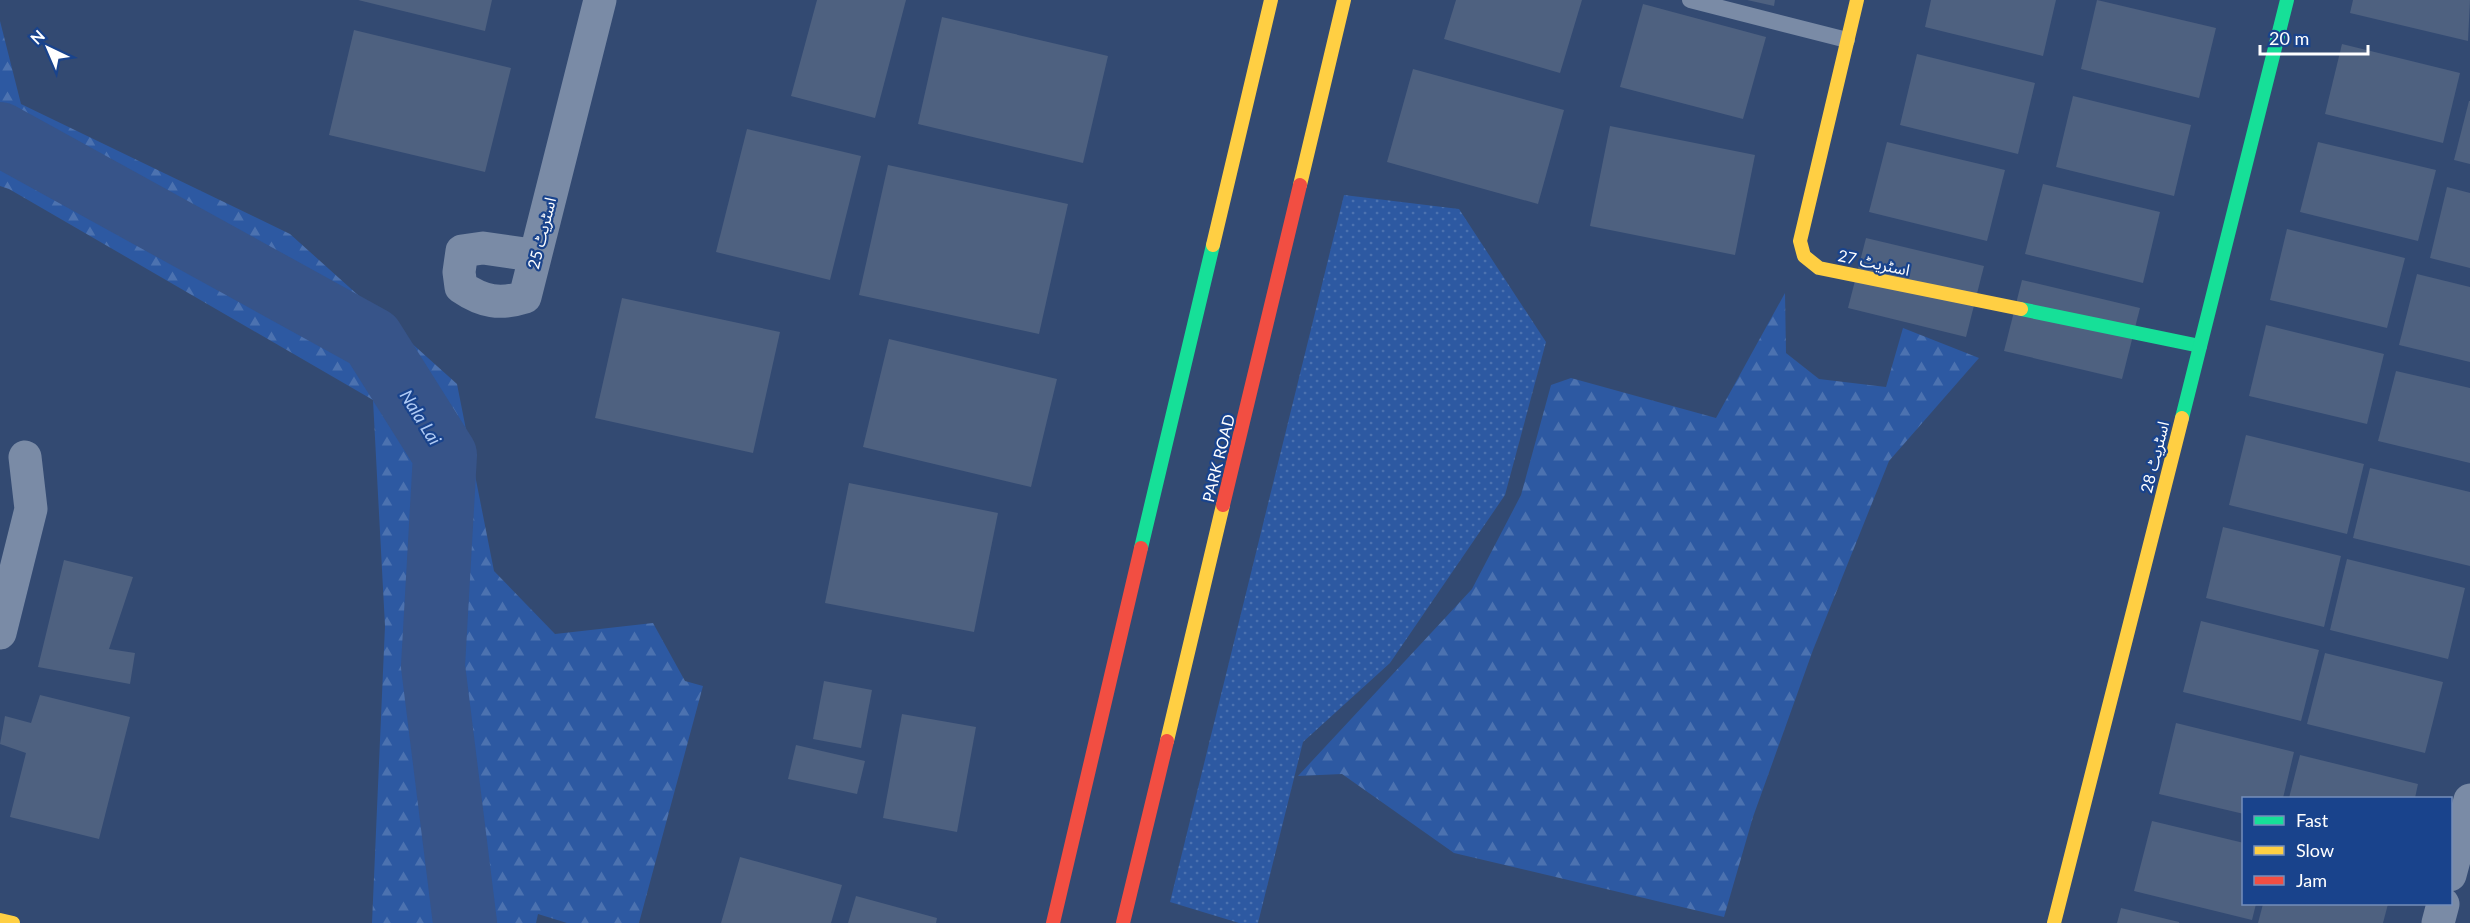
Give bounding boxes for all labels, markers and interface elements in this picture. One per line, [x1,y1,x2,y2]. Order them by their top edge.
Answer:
north arrow [18,18,78,78]
scale bar [2260,18,2368,56]
text: N [26,26,48,48]
text: 20 m [2269,27,2309,49]
street label: اسٹریٹ 25 [523,195,560,271]
street label: اسٹریٹ 27 [1836,245,1912,280]
water label: Nala Lai [396,385,446,449]
street label: PARK ROAD [1198,412,1238,504]
street label: اسٹریٹ 28 [2136,419,2173,495]
legend [2242,797,2452,905]
text: Fast [2296,809,2329,831]
text: Slow [2296,839,2334,861]
text: Jam [2296,869,2327,891]

